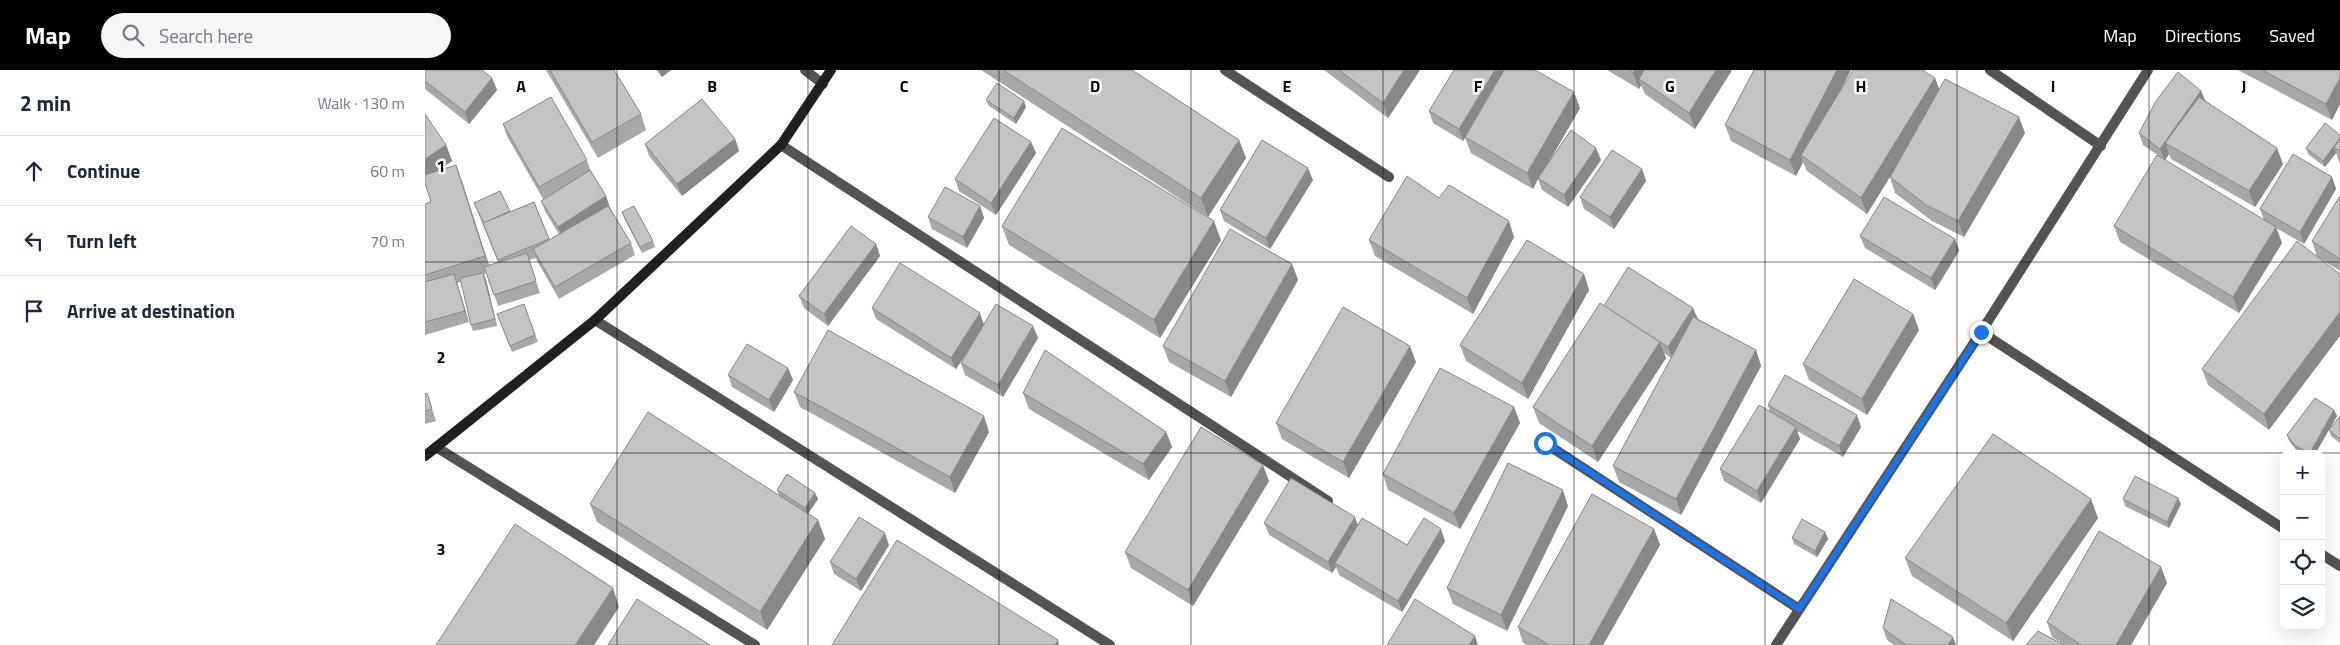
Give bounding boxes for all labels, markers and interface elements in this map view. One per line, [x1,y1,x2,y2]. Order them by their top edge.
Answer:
search box [101,13,451,58]
text: Map [25,17,71,53]
icon: search [119,21,147,49]
text: Search here [159,21,253,50]
text: Map [2103,22,2137,49]
text: Directions [2165,22,2241,49]
text: Saved [2269,22,2315,49]
text: A [516,74,526,98]
text: B [707,74,717,98]
text: C [900,74,909,98]
text: D [1090,74,1100,98]
text: E [1283,74,1292,98]
text: F [1474,74,1483,98]
text: G [1665,74,1675,98]
text: H [1856,74,1866,98]
text: I [2051,74,2055,98]
text: J [2242,74,2246,98]
text: 2 min [20,87,71,119]
text: Walk · 130 m [317,91,405,115]
text: 1 [437,154,445,178]
text: Continue [67,156,140,185]
icon: ahead [20,157,48,185]
text: 60 m [370,159,405,183]
text: Turn left [67,226,137,255]
icon: left [20,227,48,255]
text: 70 m [370,229,405,253]
text: Arrive at destination [67,296,235,325]
icon: arrive [20,297,48,325]
route end [1970,321,1993,344]
text: 2 [437,345,445,369]
route start [1534,432,1557,455]
map controls [2280,450,2325,630]
button: + [2280,450,2325,495]
button: − [2280,495,2325,540]
text: 3 [437,537,445,561]
button: locate [2280,540,2325,585]
button: layers [2280,585,2325,630]

